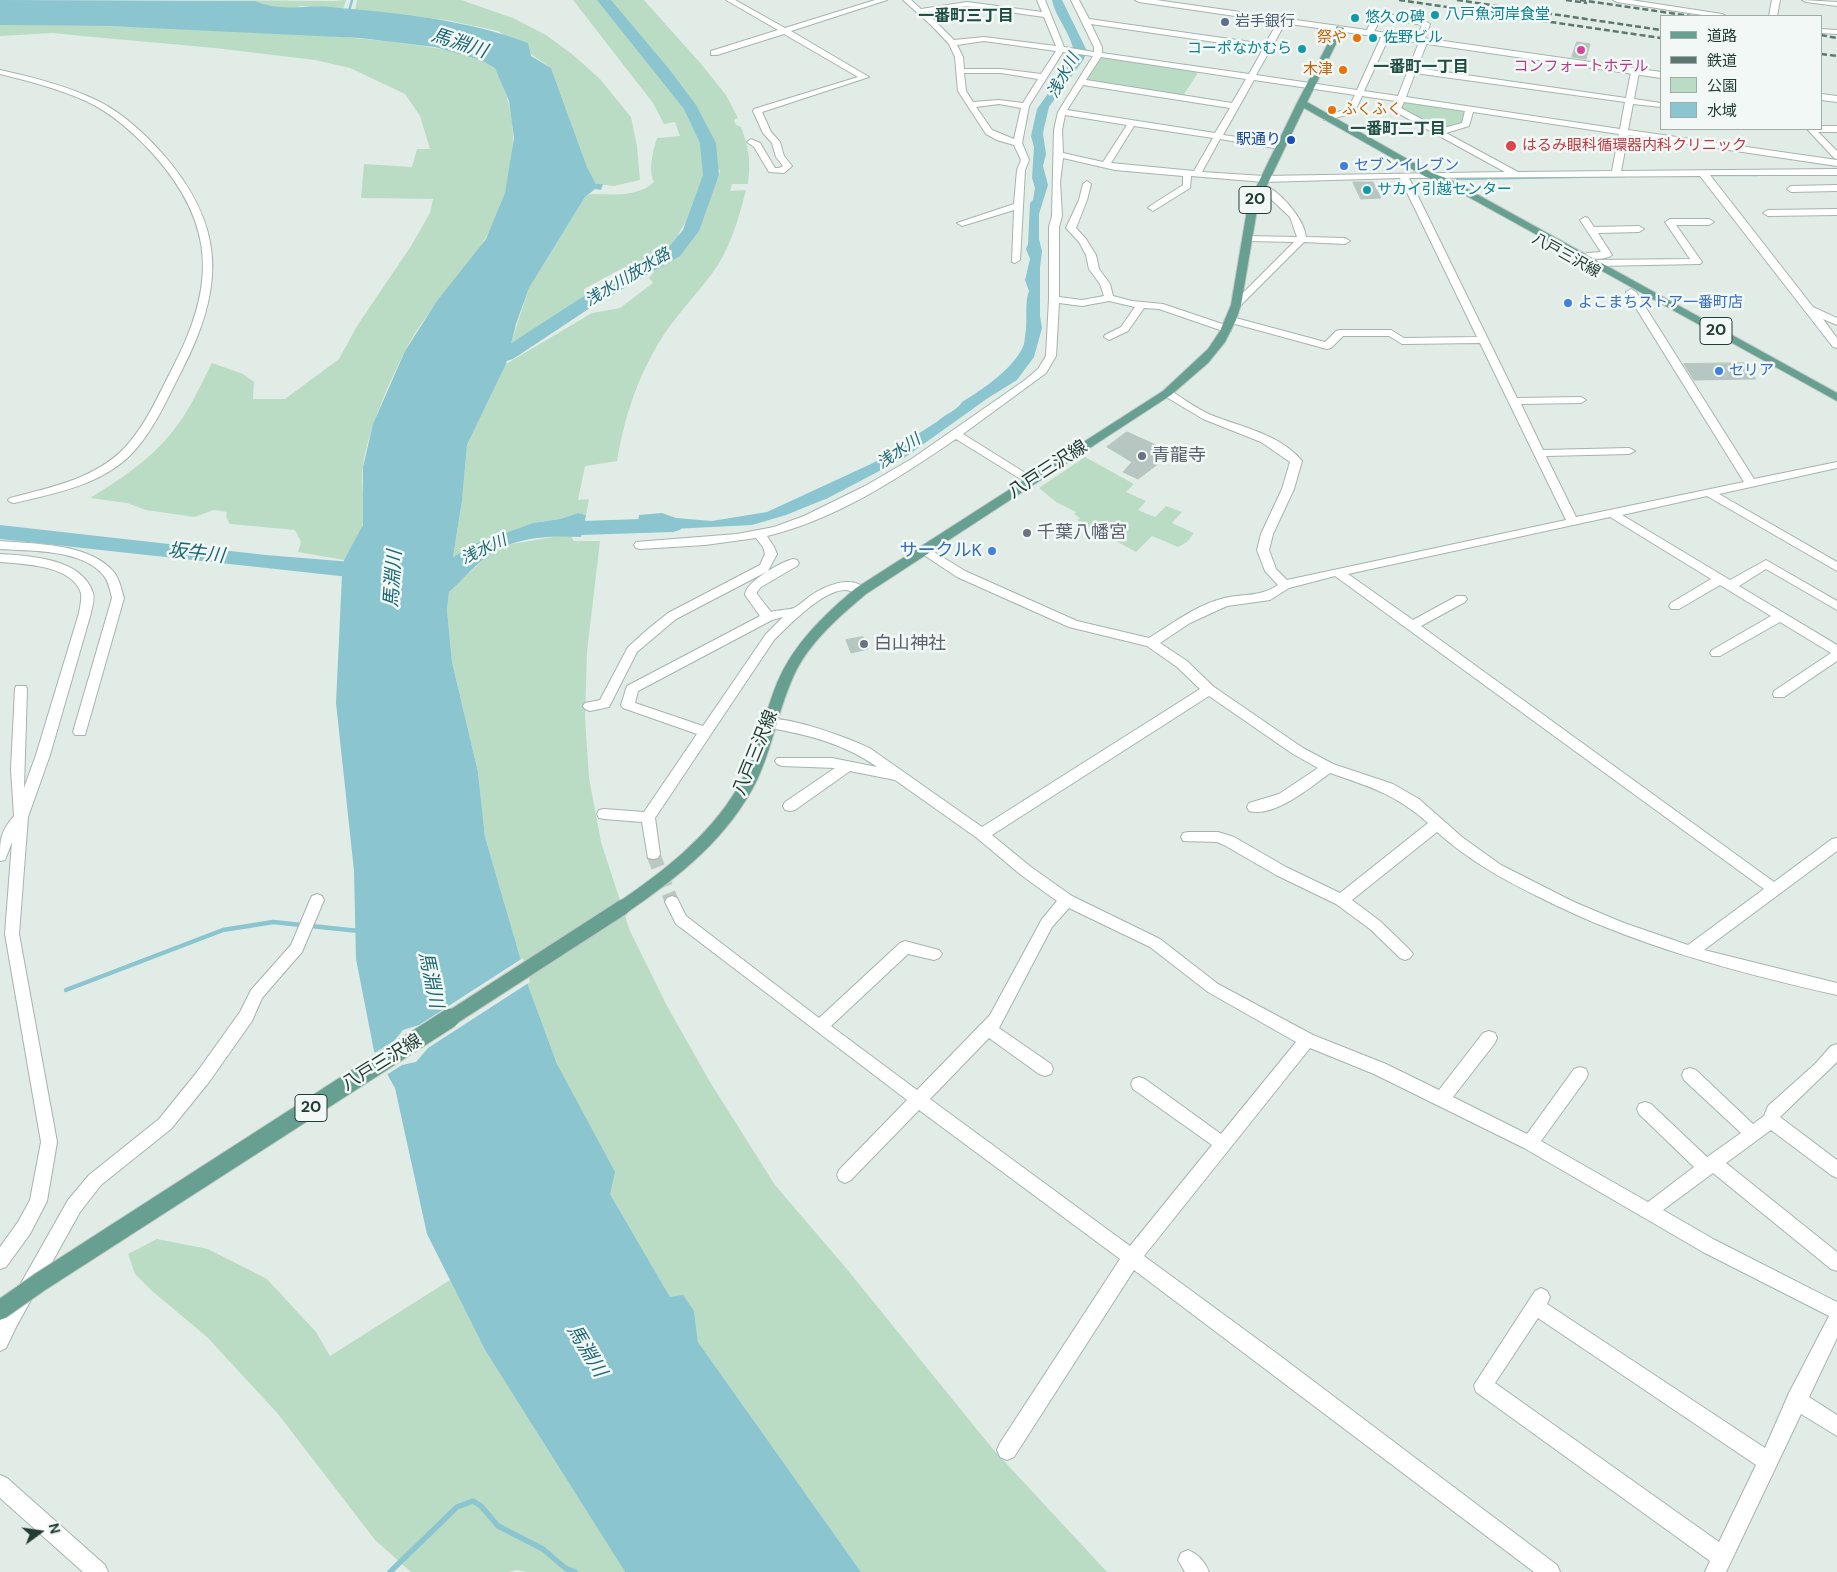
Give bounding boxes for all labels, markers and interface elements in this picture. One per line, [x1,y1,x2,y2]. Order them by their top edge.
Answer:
place label: 八戸魚河岸食堂 [1445,6,1550,24]
district label: 一番町三丁目 [918,7,1014,27]
place label: 悠久の碑 [1365,9,1425,27]
marker: 八戸魚河岸食堂 [1429,9,1441,21]
marker: 悠久の碑 [1349,12,1361,24]
place label: 岩手銀行 [1235,13,1295,31]
legend [1660,15,1822,130]
marker: 岩手銀行 [1219,16,1231,28]
water label: 馬淵川 [428,24,490,64]
text: 道路 [1707,26,1737,46]
place label: 祭や [1317,29,1347,47]
place label: 佐野ビル [1383,29,1443,47]
marker: 祭や [1351,32,1363,44]
marker: 佐野ビル [1367,32,1379,44]
place label: コーポなかむら [1187,40,1292,58]
marker: コーポなかむら [1296,43,1308,55]
marker: コンフォートホテル [1575,44,1587,56]
water label: 浅水川 [1044,50,1084,102]
text: 鉄道 [1707,51,1737,71]
district label: 一番町一丁目 [1373,58,1469,78]
place label: コンフォートホテル [1514,58,1648,76]
place label: 木津 [1303,61,1333,79]
marker: 木津 [1337,64,1349,76]
text: 公園 [1707,76,1737,96]
place label: ふくふく [1342,101,1402,119]
text: 水域 [1707,101,1737,121]
marker: ふくふく [1326,104,1338,116]
district label: 一番町二丁目 [1350,120,1446,140]
place label: 駅通り [1236,131,1281,149]
marker: 駅通り [1285,134,1297,146]
place label: はるみ眼科循環器内科クリニック [1522,137,1747,155]
marker: はるみ眼科循環器内科クリニック [1504,139,1518,153]
place label: セブンイレブン [1354,157,1459,175]
marker: セブンイレブン [1338,160,1350,172]
place label: サカイ引越センター [1377,181,1512,199]
marker: サカイ引越センター [1361,184,1373,196]
road number: 20 [1239,186,1271,214]
street label: 八戸三沢線 [1529,230,1603,282]
water label: 浅水川放水路 [582,245,674,311]
place label: よこまちストア一番町店 [1578,294,1743,312]
marker: よこまちストア一番町店 [1562,297,1574,309]
road number: 20 [1700,318,1732,344]
place label: セリア [1729,362,1774,380]
marker: セリア [1713,365,1725,377]
water label: 浅水川 [874,431,924,473]
street label: 八戸三沢線 [1004,436,1092,504]
place label: 青龍寺 [1152,445,1206,467]
marker: 青龍寺 [1136,450,1148,462]
place label: 千葉八幡宮 [1037,522,1127,544]
marker: 千葉八幡宮 [1021,527,1033,539]
water label: 浅水川 [458,531,510,569]
water label: 坂牛川 [166,540,226,568]
place label: サークルK [899,540,982,562]
marker: サークルK [986,545,998,557]
water label: 馬淵川 [381,550,407,608]
place label: 白山神社 [874,633,946,655]
marker: 白山神社 [858,638,870,650]
street label: 八戸三沢線 [729,707,783,799]
water label: 馬淵川 [413,950,447,1010]
street label: 八戸三沢線 [338,1030,426,1096]
road number: 20 [295,1094,327,1122]
water label: 馬淵川 [562,1321,610,1381]
north arrow [15,1507,65,1557]
text: N [45,1521,65,1536]

